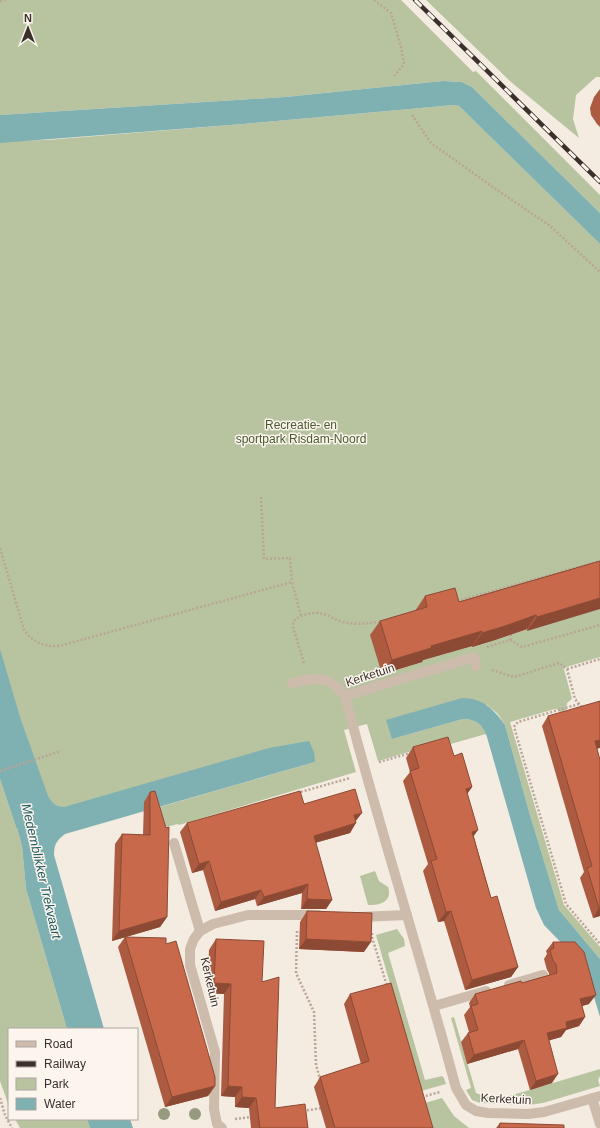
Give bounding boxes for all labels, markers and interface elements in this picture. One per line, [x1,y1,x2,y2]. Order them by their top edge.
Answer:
north arrow [8,8,48,48]
text: N [24,12,32,24]
park label: Recreatie- en sportpark Risdam-Noord [236,418,366,446]
street label: Kerketuin [344,661,396,689]
water label: Medemblikker Trekvaart [19,802,65,942]
street label: Kerketuin [197,956,223,1008]
legend [8,1028,138,1120]
text: Road [44,1037,73,1051]
text: Railway [44,1057,86,1071]
text: Park [44,1077,70,1091]
street label: Kerketuin [480,1091,532,1107]
text: Water [44,1097,76,1111]

